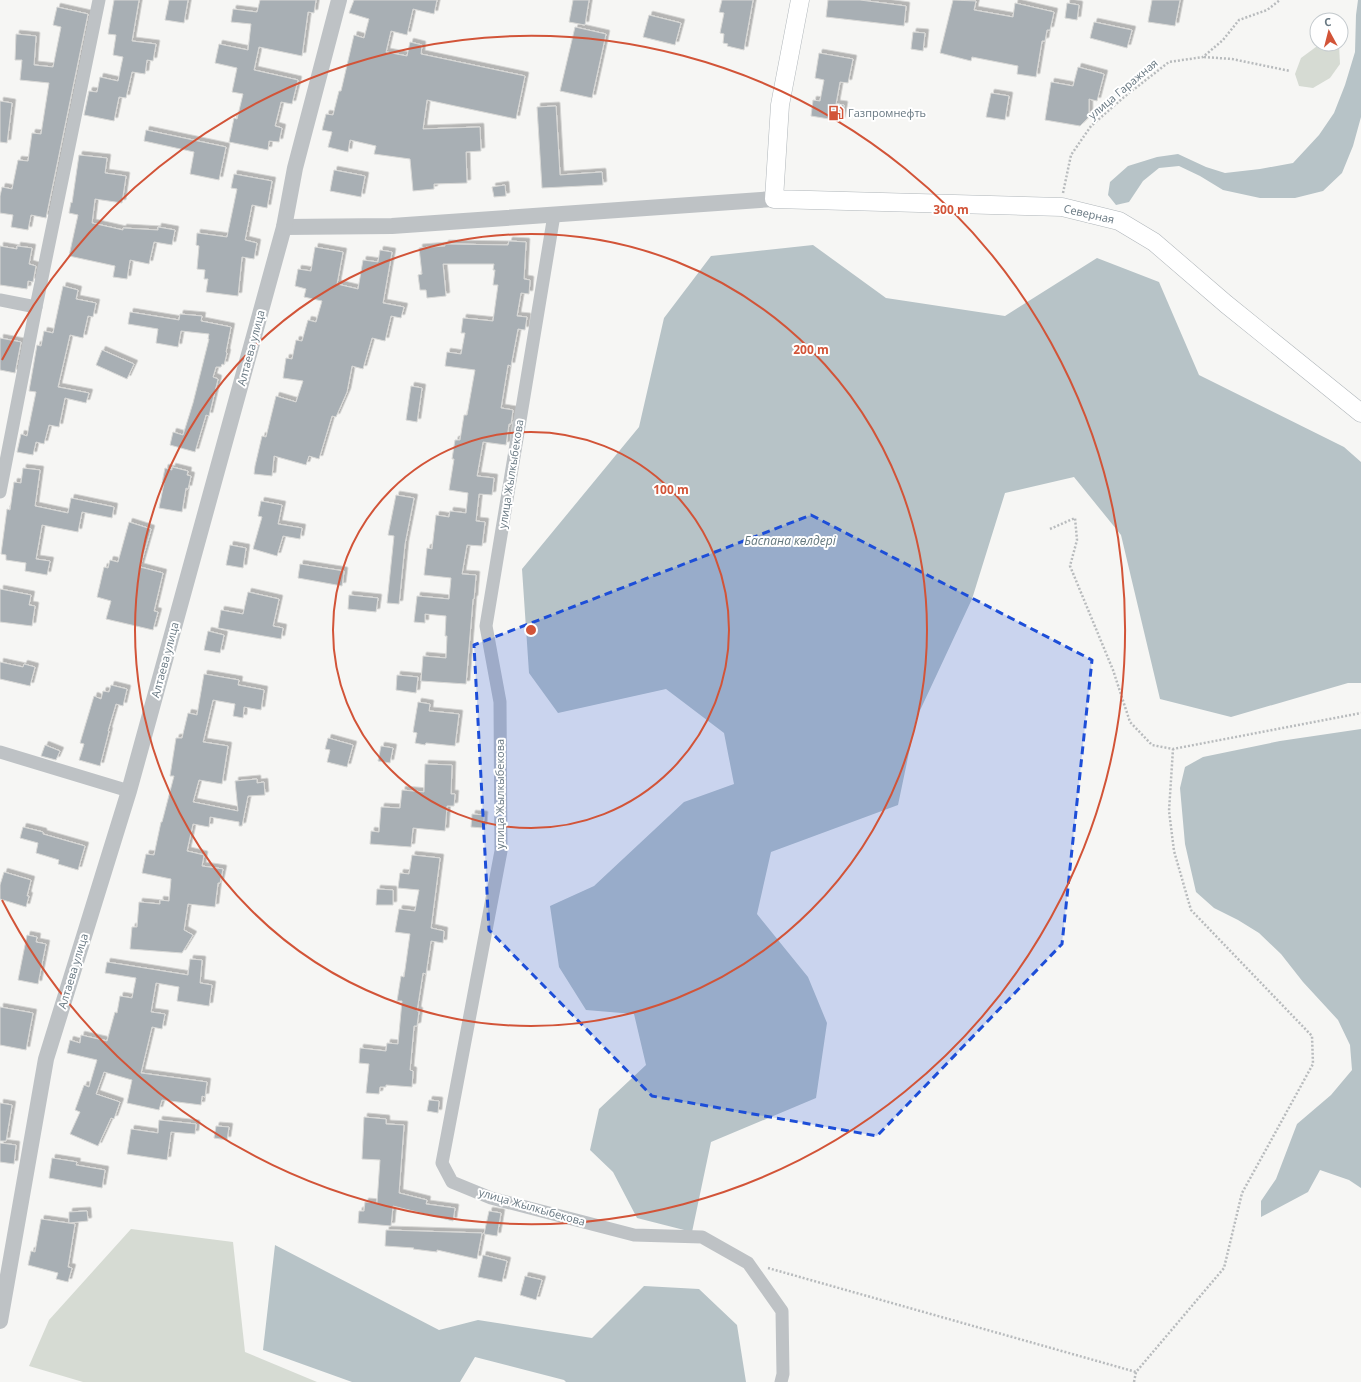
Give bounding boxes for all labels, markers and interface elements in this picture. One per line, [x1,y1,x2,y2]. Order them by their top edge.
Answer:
north arrow [1309,12,1349,52]
text: С [1323,14,1332,29]
street label: улица Гаражная [1085,55,1161,122]
fuel station icon: Газпромнефть [827,104,845,122]
place label: Газпромнефть [848,105,926,120]
street label: Северная [1062,200,1116,227]
text: 300 m [933,201,969,218]
street label: Алтаева улица [233,308,268,387]
text: 200 m [793,341,829,358]
street label: улица Жылкыбекова [494,418,527,530]
text: 100 m [653,481,689,498]
water label: Баспана көлдері [744,532,837,549]
street label: Алтаева улица [147,620,182,699]
centre of rings [524,623,538,637]
street label: улица Жылкыбекова [492,739,507,849]
street label: Алтаева улица [54,931,91,1010]
street label: улица Жылкыбекова [477,1184,587,1229]

